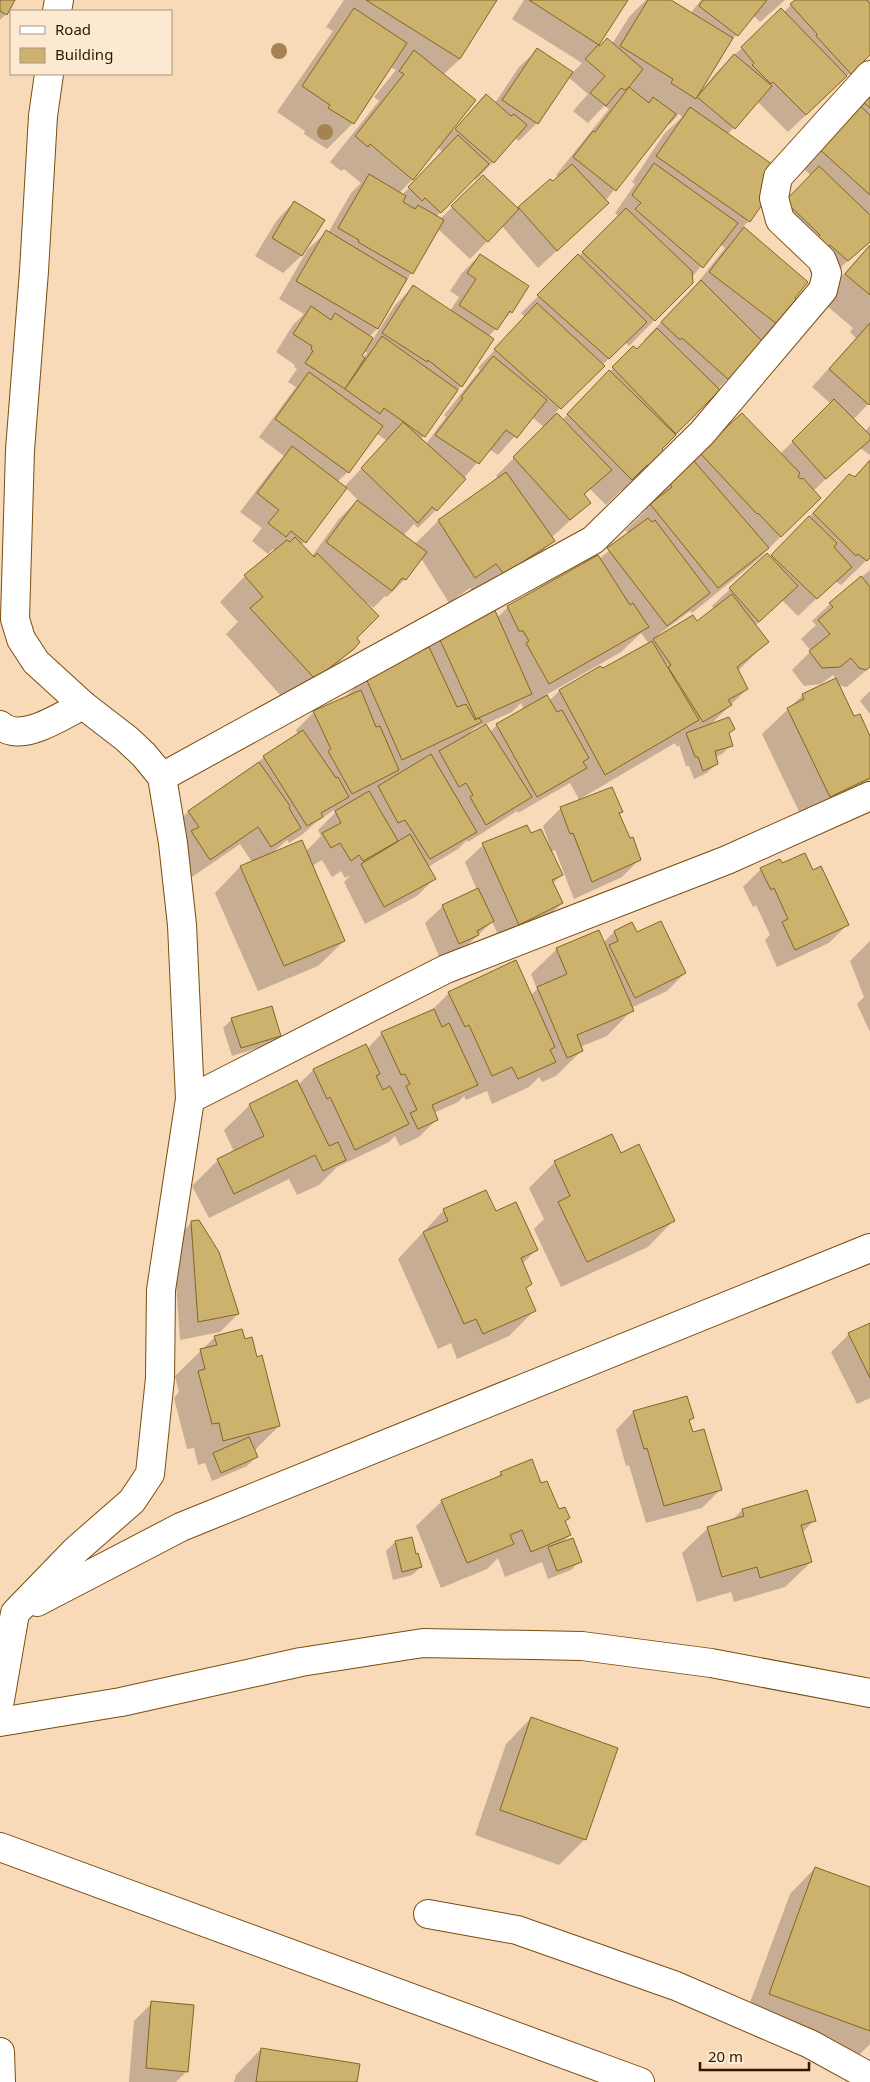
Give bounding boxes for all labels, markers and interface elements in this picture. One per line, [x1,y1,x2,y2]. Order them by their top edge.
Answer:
legend [10,10,172,75]
text: Road [55,19,91,39]
text: Building [55,44,113,64]
scale bar [700,2040,809,2072]
text: 20 m [708,2046,743,2066]

